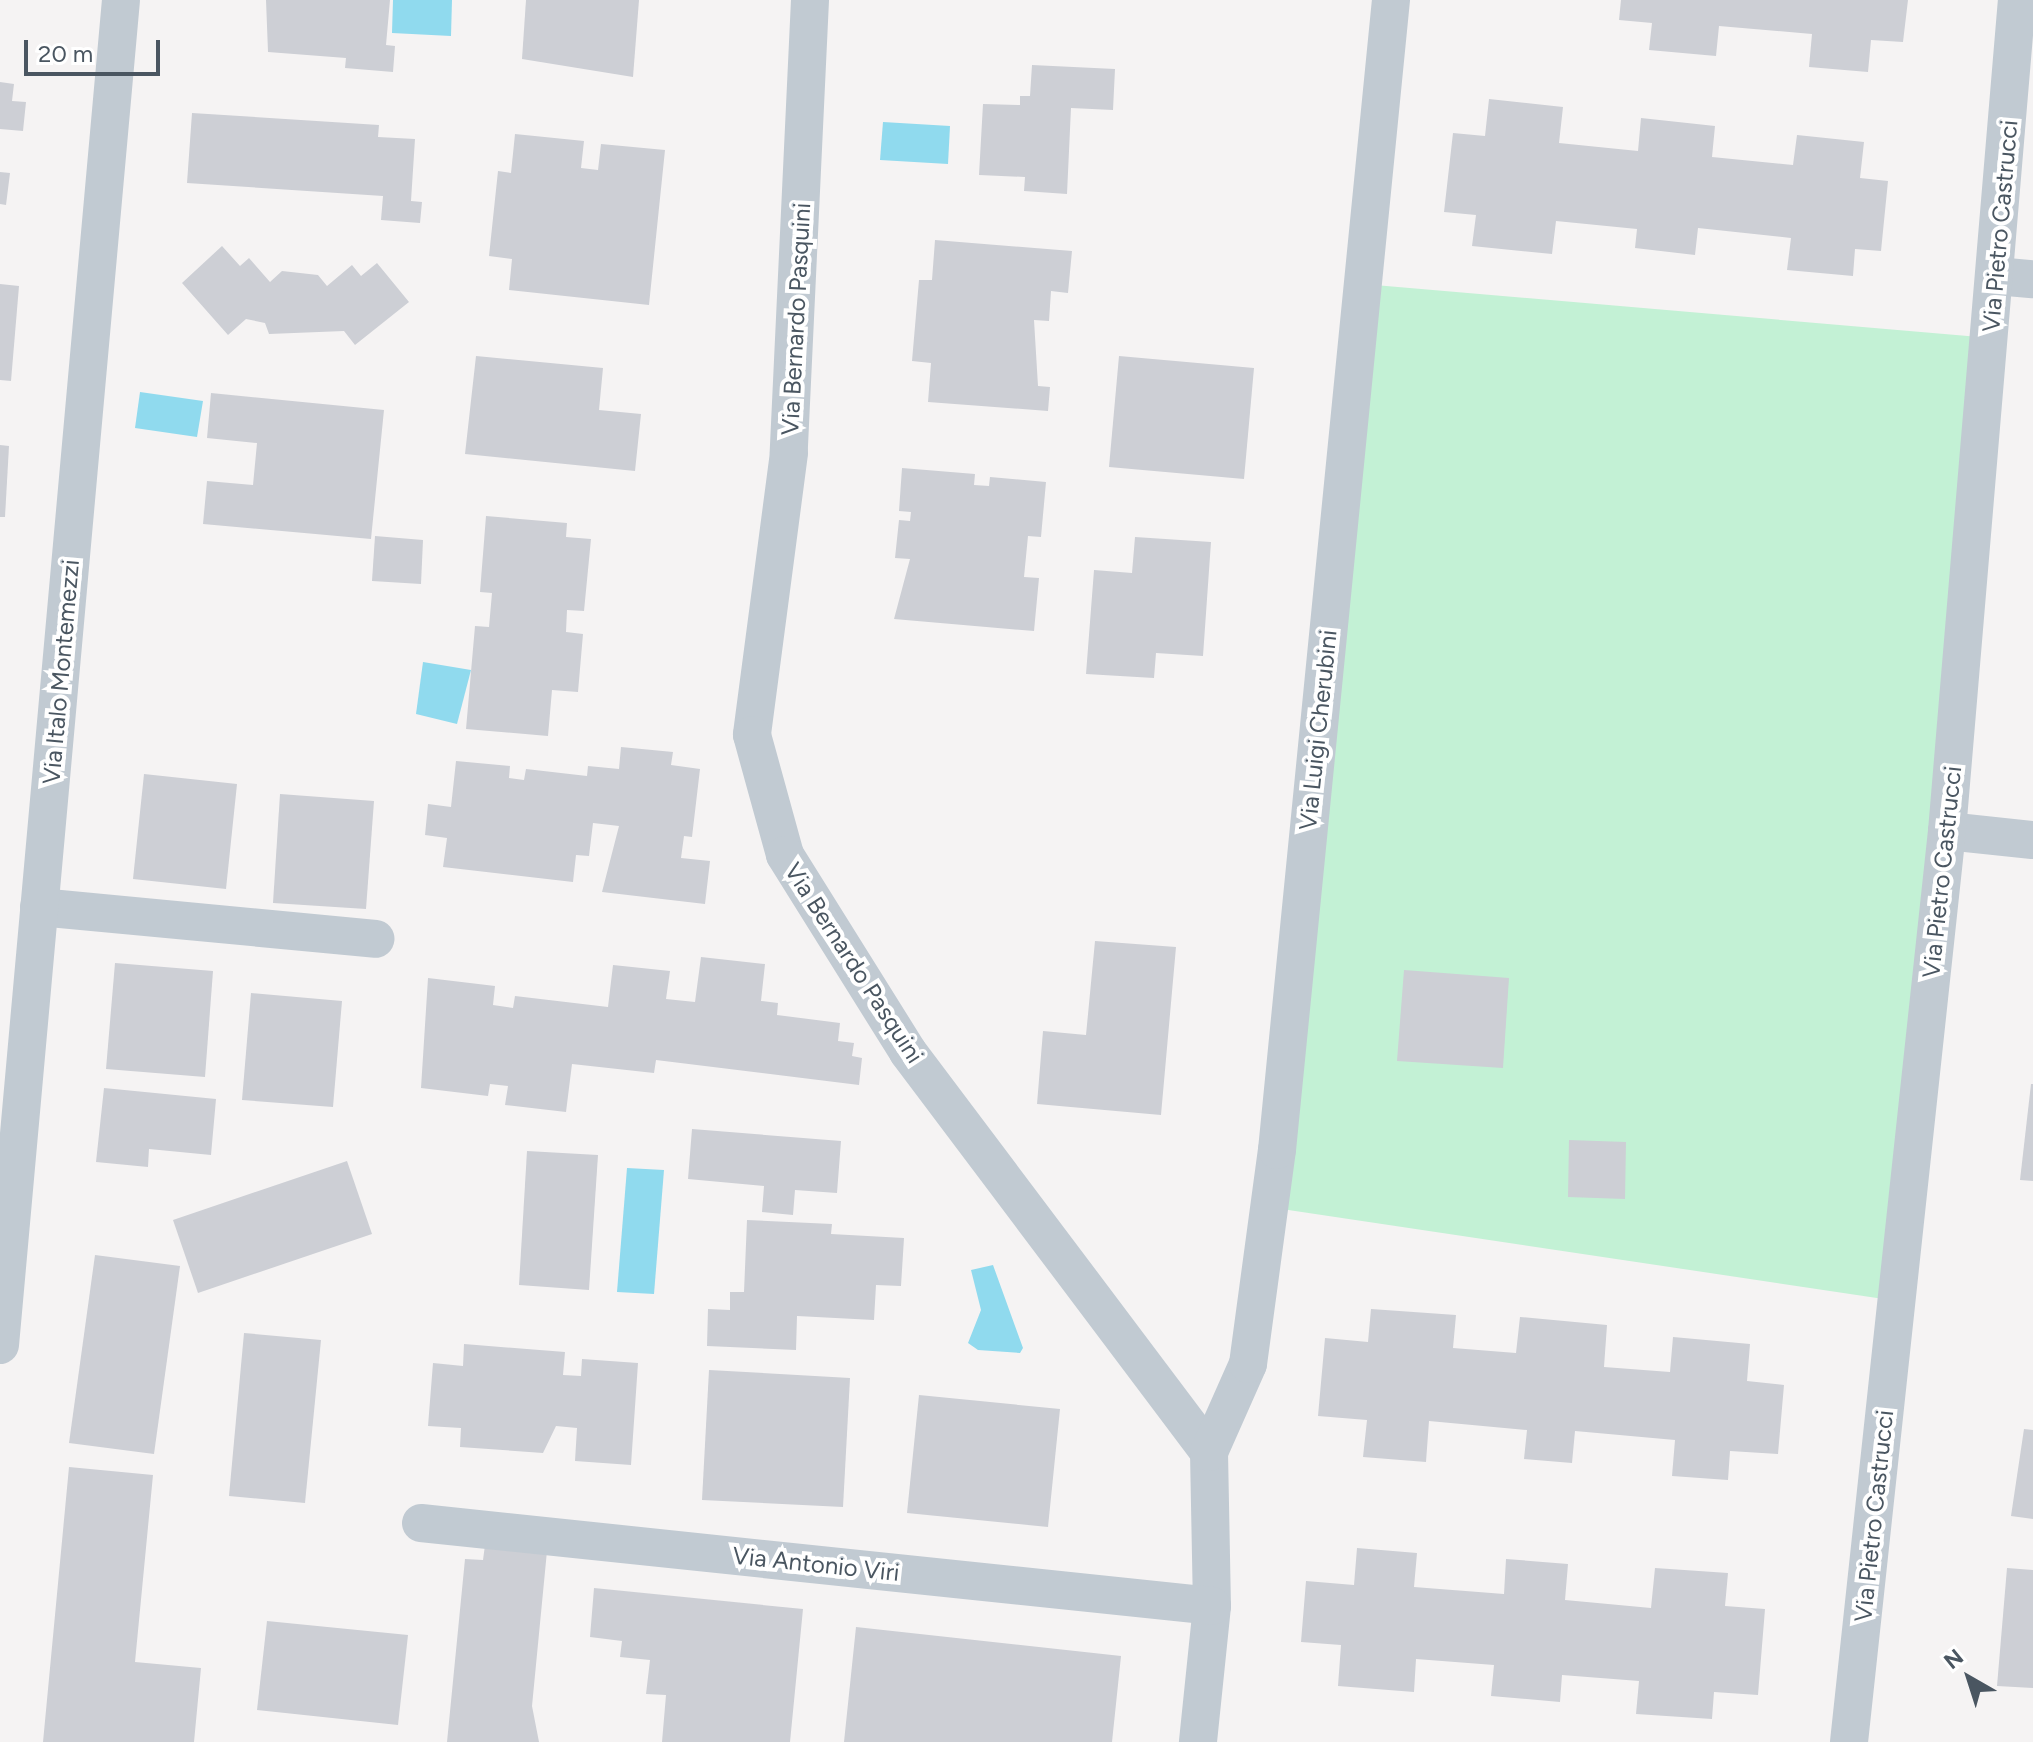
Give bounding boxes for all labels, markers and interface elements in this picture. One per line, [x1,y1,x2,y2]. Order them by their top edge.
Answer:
scale bar [28,24,164,74]
text: 20 m [38,39,93,68]
street label: Via Pietro Castrucci [1976,119,2024,333]
street label: Via Bernardo Pasquini [776,202,816,436]
street label: Via Italo Montemezzi [37,558,85,786]
street label: Via Luigi Cherubini [1293,628,1343,832]
street label: Via Pietro Castrucci [1917,765,1967,979]
street label: Via Bernardo Pasquini [779,858,929,1068]
street label: Via Pietro Castrucci [1849,1409,1899,1623]
street label: Via Antonio Viri [731,1541,901,1587]
north arrow [1929,1638,2009,1718]
text: N [1938,1643,1969,1675]

